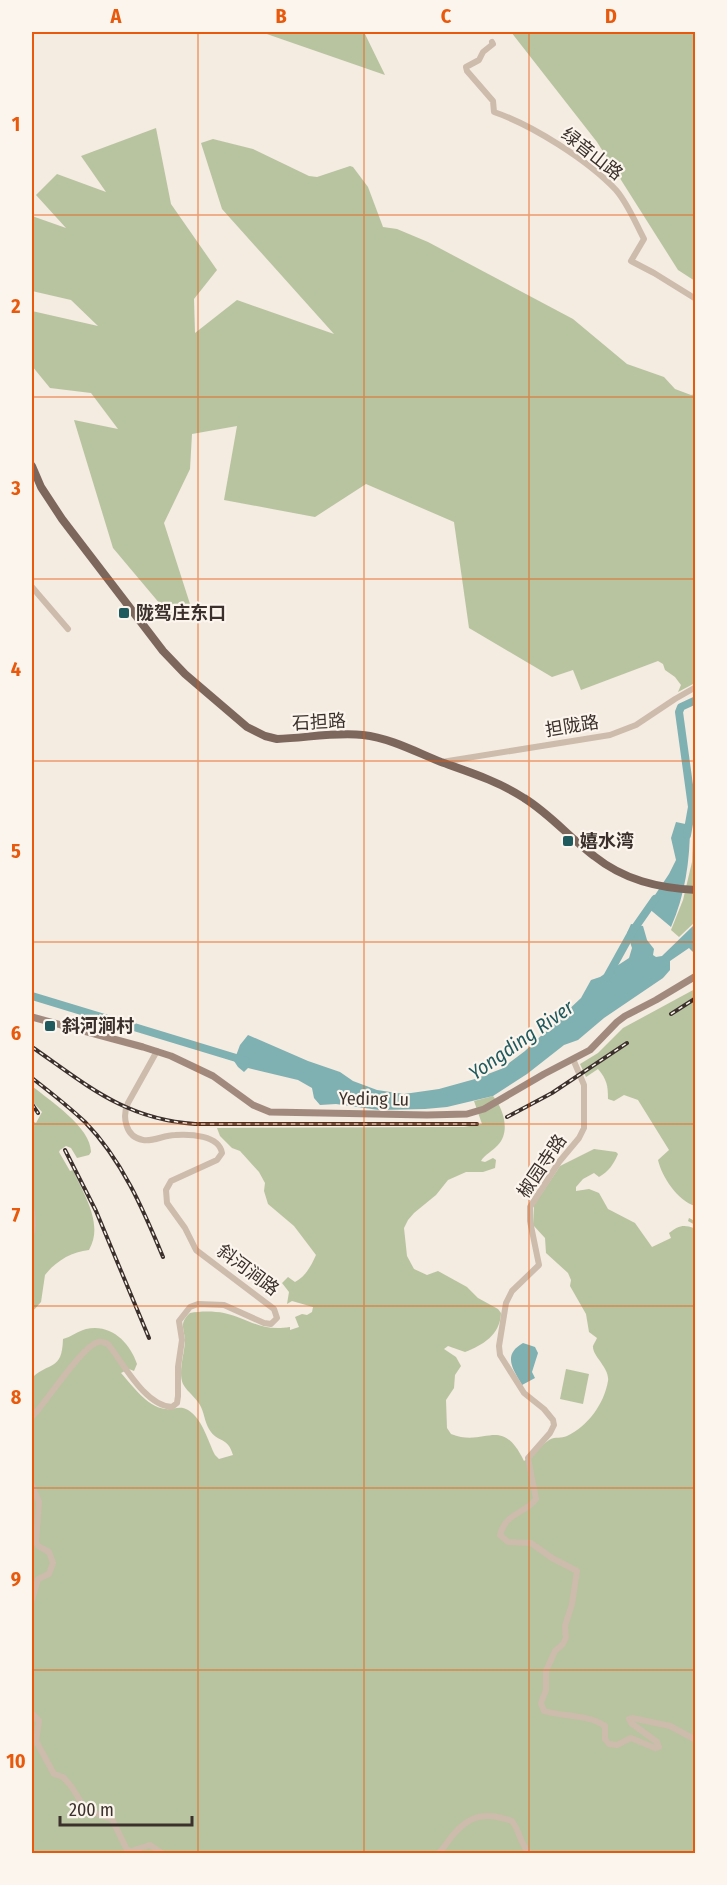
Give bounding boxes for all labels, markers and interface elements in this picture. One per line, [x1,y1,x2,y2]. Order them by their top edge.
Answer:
text: A [110,4,123,28]
text: B [275,4,287,28]
text: C [441,4,452,28]
text: D [605,4,617,28]
text: 1 [12,112,20,136]
street label: 绿音山路 [557,123,627,185]
text: 2 [10,294,21,318]
text: 3 [10,476,21,500]
place label: 陇驾庄东口 [136,602,226,624]
marker: 陇驾庄东口 [117,606,131,620]
text: 4 [11,657,21,681]
street label: 石担路 [291,710,347,734]
street label: 担陇路 [544,711,600,741]
place label: 嬉水湾 [580,830,634,852]
marker: 嬉水湾 [561,834,575,848]
text: 5 [11,839,21,863]
water label: Yongding River [464,994,579,1085]
place label: 斜河涧村 [62,1015,134,1037]
marker: 斜河涧村 [43,1019,57,1033]
text: 6 [11,1021,21,1045]
street label: Yeding Lu [339,1087,409,1111]
street label: 椒园寺路 [513,1130,571,1202]
text: 7 [12,1203,21,1227]
street label: 斜河涧路 [213,1240,283,1300]
text: 8 [11,1385,22,1409]
text: 9 [11,1567,21,1591]
text: 10 [6,1749,26,1773]
scale bar [60,1789,192,1827]
text: 200 m [69,1799,114,1821]

